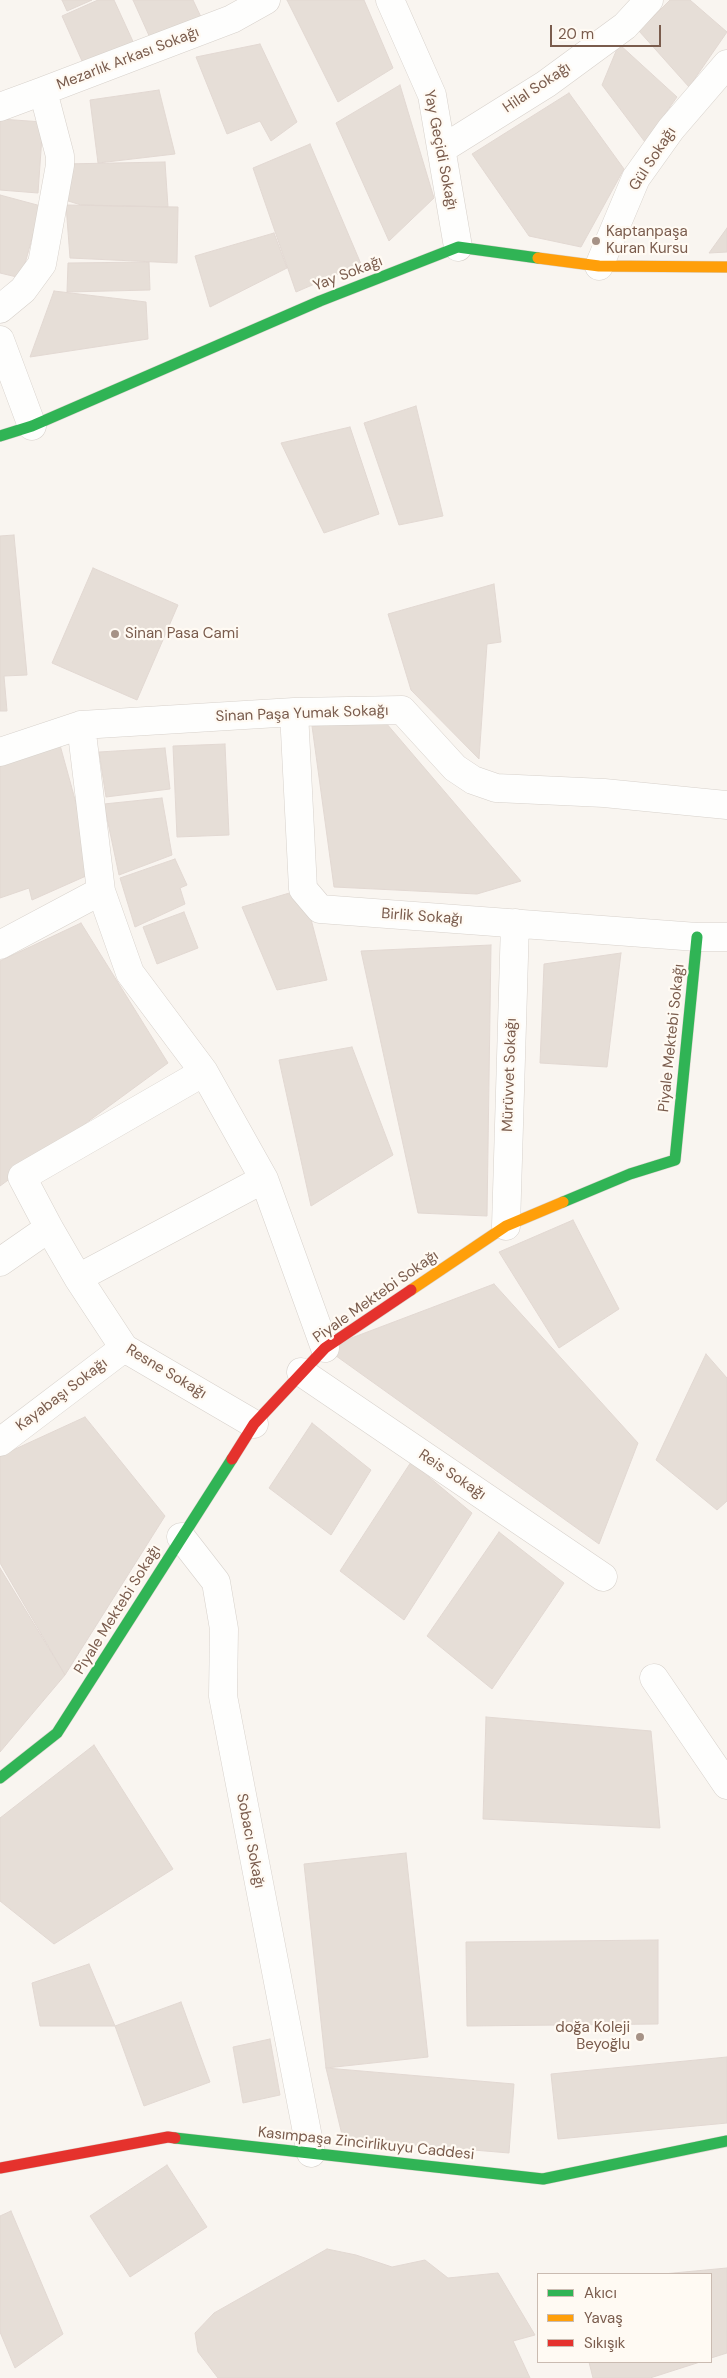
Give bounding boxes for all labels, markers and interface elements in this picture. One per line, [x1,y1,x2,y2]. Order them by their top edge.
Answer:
scale bar [552,15,663,47]
street label: Mezarlık Arkası Sokağı [54,24,202,94]
text: 20 m [558,24,594,44]
street label: Hilal Sokağı [500,59,574,117]
street label: Yay Geçidi Sokağı [420,88,460,212]
street label: Gül Sokağı [626,124,680,194]
place label: Kaptanpaşa Kuran Kursu [606,223,688,258]
marker: Kaptanpaşa Kuran Kursu [590,235,602,247]
street label: Yay Sokağı [311,253,385,295]
place label: Sinan Pasa Cami [125,625,239,643]
marker: Sinan Pasa Cami [109,628,121,640]
street label: Sinan Paşa Yumak Sokağı [215,702,389,726]
street label: Birlik Sokağı [381,905,463,929]
street label: Piyale Mektebi Sokağı [655,963,689,1113]
street label: Mürüvvet Sokağı [499,1018,521,1132]
street label: Piyale Mektebi Sokağı [310,1247,442,1347]
street label: Resne Sokağı [123,1341,209,1403]
street label: Kayabaşı Sokağı [13,1355,111,1435]
street label: Reis Sokağı [415,1446,489,1504]
street label: Piyale Mektebi Sokağı [71,1542,165,1678]
street label: Sobacı Sokağı [232,1792,268,1890]
place label: doğa Koleji Beyoğlu [555,2019,630,2054]
marker: doğa Koleji Beyoğlu [634,2031,646,2043]
street label: Kasımpaşa Zincirlikuyu Caddesi [257,2124,475,2164]
legend [537,2273,712,2363]
text: Akıcı [584,2283,617,2303]
text: Yavaş [584,2308,623,2328]
text: Sıkışık [584,2333,625,2353]

